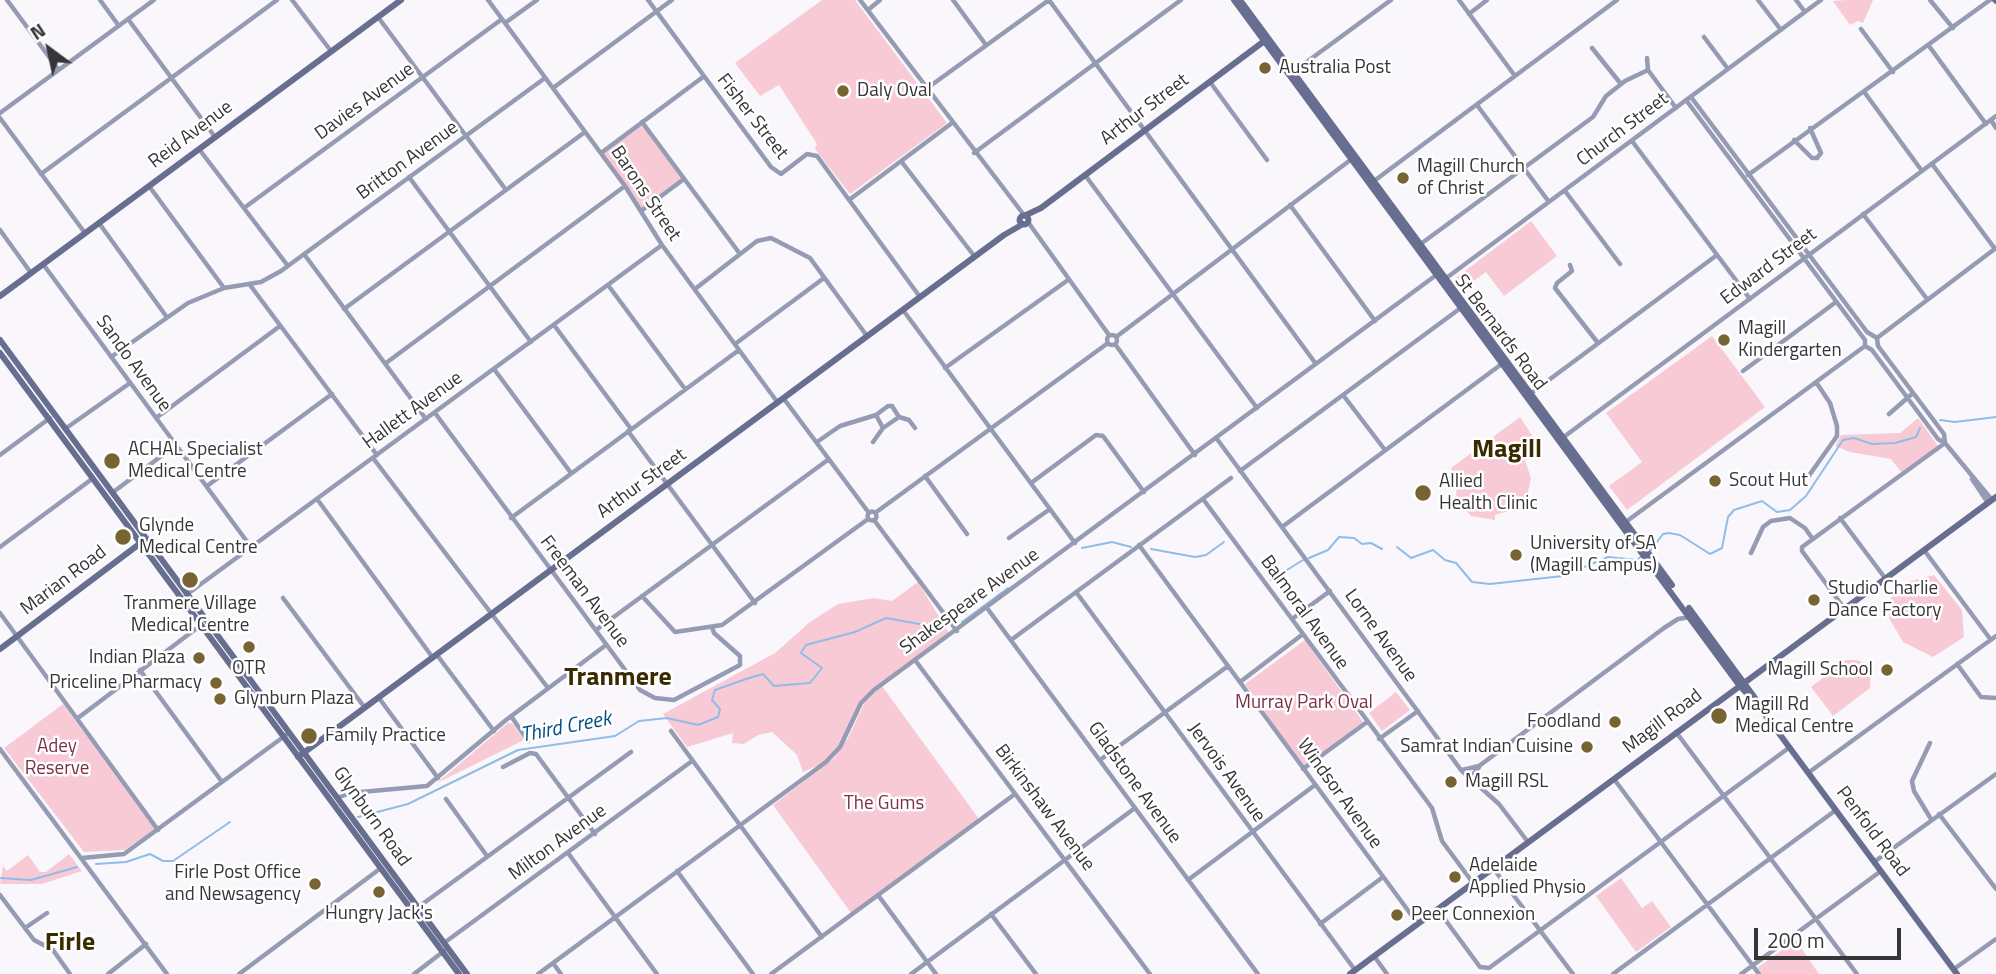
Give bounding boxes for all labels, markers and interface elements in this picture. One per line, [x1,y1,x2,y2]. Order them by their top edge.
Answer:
north arrow [14,14,84,84]
text: N [24,15,51,47]
place label: Australia Post [1279,57,1391,79]
street label: Davies Avenue [311,58,419,146]
marker: Australia Post [1257,60,1273,76]
street label: Arthur Street [1096,69,1194,151]
street label: Fisher Street [711,70,793,164]
place label: Daly Oval [857,80,932,102]
marker: Daly Oval [835,83,851,99]
street label: Church Street [1573,88,1673,172]
street label: Reid Avenue [145,96,237,174]
street label: Britton Avenue [353,117,463,205]
street label: Barons Street [605,142,685,246]
place label: Magill Church of Christ [1417,156,1525,200]
marker: Magill Church of Christ [1395,170,1411,186]
street label: Edward Street [1717,224,1821,310]
street label: St Bernards Road [1449,271,1551,395]
street label: Sando Avenue [90,311,176,417]
place label: Magill Kindergarten [1738,318,1842,362]
marker: Magill Kindergarten [1716,332,1732,348]
street label: Hallett Avenue [359,367,467,455]
district label: Magill [1472,435,1542,467]
place label: ACHAL Specialist Medical Centre [128,439,263,483]
street label: Arthur Street [593,444,691,524]
marker: ACHAL Specialist Medical Centre [102,451,122,471]
place label: Scout Hut [1729,470,1808,492]
place label: Allied Health Clinic [1439,471,1538,515]
marker: Scout Hut [1707,473,1723,489]
marker: Allied Health Clinic [1413,483,1433,503]
place label: Glynde Medical Centre [139,515,258,559]
marker: Glynde Medical Centre [113,527,133,547]
street label: Freeman Avenue [534,531,634,653]
place label: University of SA (Magill Campus) [1530,533,1657,577]
street label: Marian Road [17,541,111,621]
street label: Shakespeare Avenue [896,544,1044,660]
marker: University of SA (Magill Campus) [1508,547,1524,563]
street label: Balmoral Avenue [1255,551,1353,675]
marker: Tranmere Village Medical Centre [180,570,200,590]
place label: Studio Charlie Dance Factory [1828,578,1942,622]
street label: Lorne Avenue [1339,585,1421,687]
marker: Studio Charlie Dance Factory [1806,592,1822,608]
place label: Tranmere Village Medical Centre [123,593,257,637]
marker: OTR [241,639,257,655]
place label: Indian Plaza [89,647,185,669]
marker: Indian Plaza [191,650,207,666]
place label: OTR [232,658,266,680]
place label: Magill School [1767,659,1873,681]
marker: Magill School [1879,662,1895,678]
district label: Tranmere [564,663,672,695]
place label: Priceline Pharmacy [49,672,202,694]
marker: Priceline Pharmacy [208,675,224,691]
street label: Magill Road [1619,685,1707,759]
place label: Glynburn Plaza [234,688,354,710]
marker: Glynburn Plaza [212,691,228,707]
park label: Murray Park Oval [1235,692,1373,714]
place label: Magill Rd Medical Centre [1735,694,1854,738]
marker: Magill Rd Medical Centre [1709,706,1729,726]
water label: Third Creek [519,707,613,749]
place label: Foodland [1527,711,1601,733]
marker: Foodland [1607,714,1623,730]
street label: Gladstone Avenue [1082,718,1186,848]
street label: Jervois Avenue [1182,719,1270,827]
place label: Family Practice [325,725,446,747]
marker: Family Practice [299,726,319,746]
street label: Windsor Avenue [1291,735,1387,853]
park label: Adey Reserve [25,736,89,780]
place label: Samrat Indian Cuisine [1400,736,1573,758]
marker: Samrat Indian Cuisine [1579,739,1595,755]
street label: Birkinshaw Avenue [989,740,1099,876]
street label: Glynburn Road [327,763,415,871]
place label: Magill RSL [1465,771,1548,793]
marker: Magill RSL [1443,774,1459,790]
street label: Penfold Road [1831,782,1913,882]
park label: The Gums [844,793,924,815]
street label: Milton Avenue [505,800,611,886]
place label: Adelaide Applied Physio [1469,855,1586,899]
place label: Firle Post Office and Newsagency [165,862,301,906]
marker: Adelaide Applied Physio [1447,869,1463,885]
marker: Firle Post Office and Newsagency [307,876,323,892]
marker: Hungry Jack's [371,884,387,900]
place label: Hungry Jack's [325,903,433,925]
place label: Peer Connexion [1411,904,1535,926]
marker: Peer Connexion [1389,907,1405,923]
scale bar [1758,914,1905,958]
text: 200 m [1767,924,1824,956]
district label: Firle [45,928,95,960]

